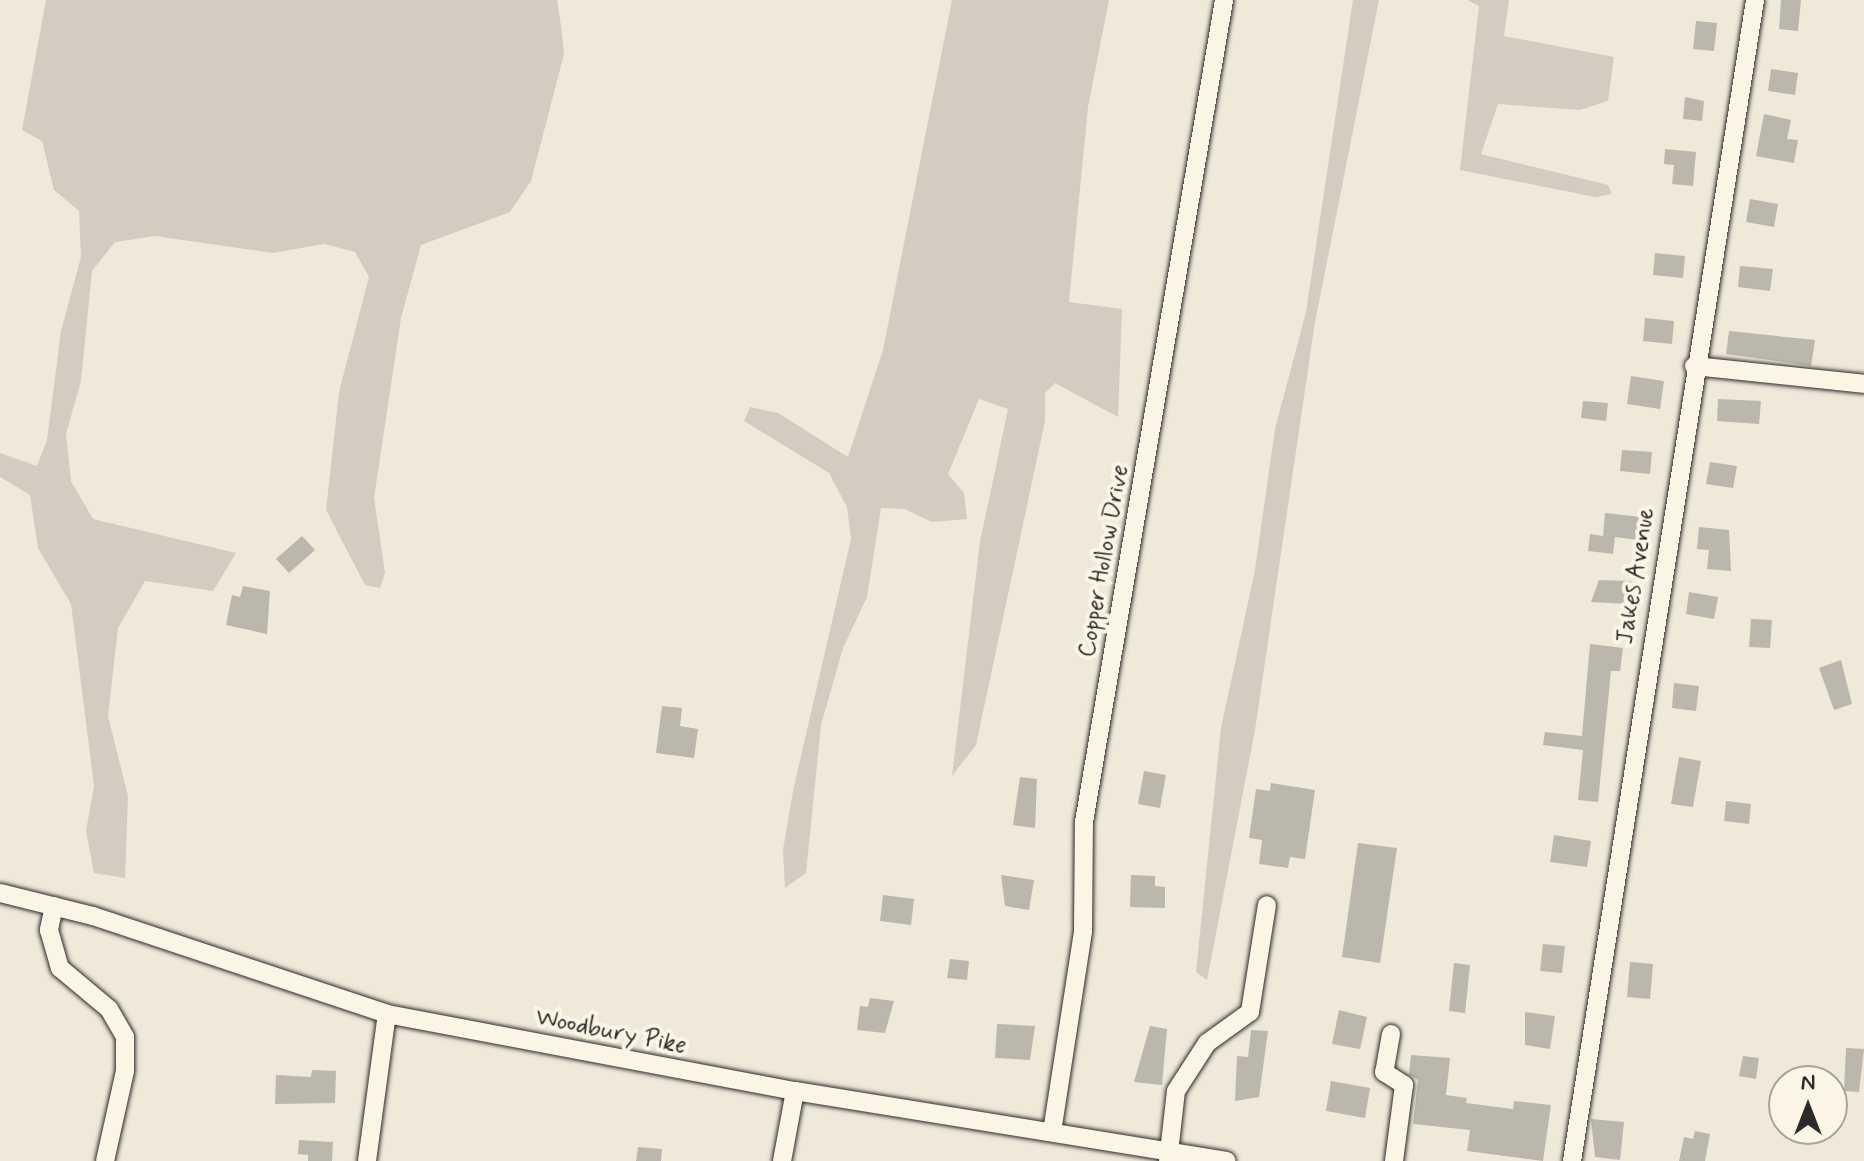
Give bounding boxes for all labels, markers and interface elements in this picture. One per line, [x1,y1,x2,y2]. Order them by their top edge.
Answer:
street label: Copper Hollow Drive [1073,462,1135,660]
street label: Jakes Avenue [1611,504,1661,648]
street label: Woodbury Pike [534,1003,688,1061]
north arrow [1768,1065,1848,1145]
text: N [1801,1069,1815,1097]

